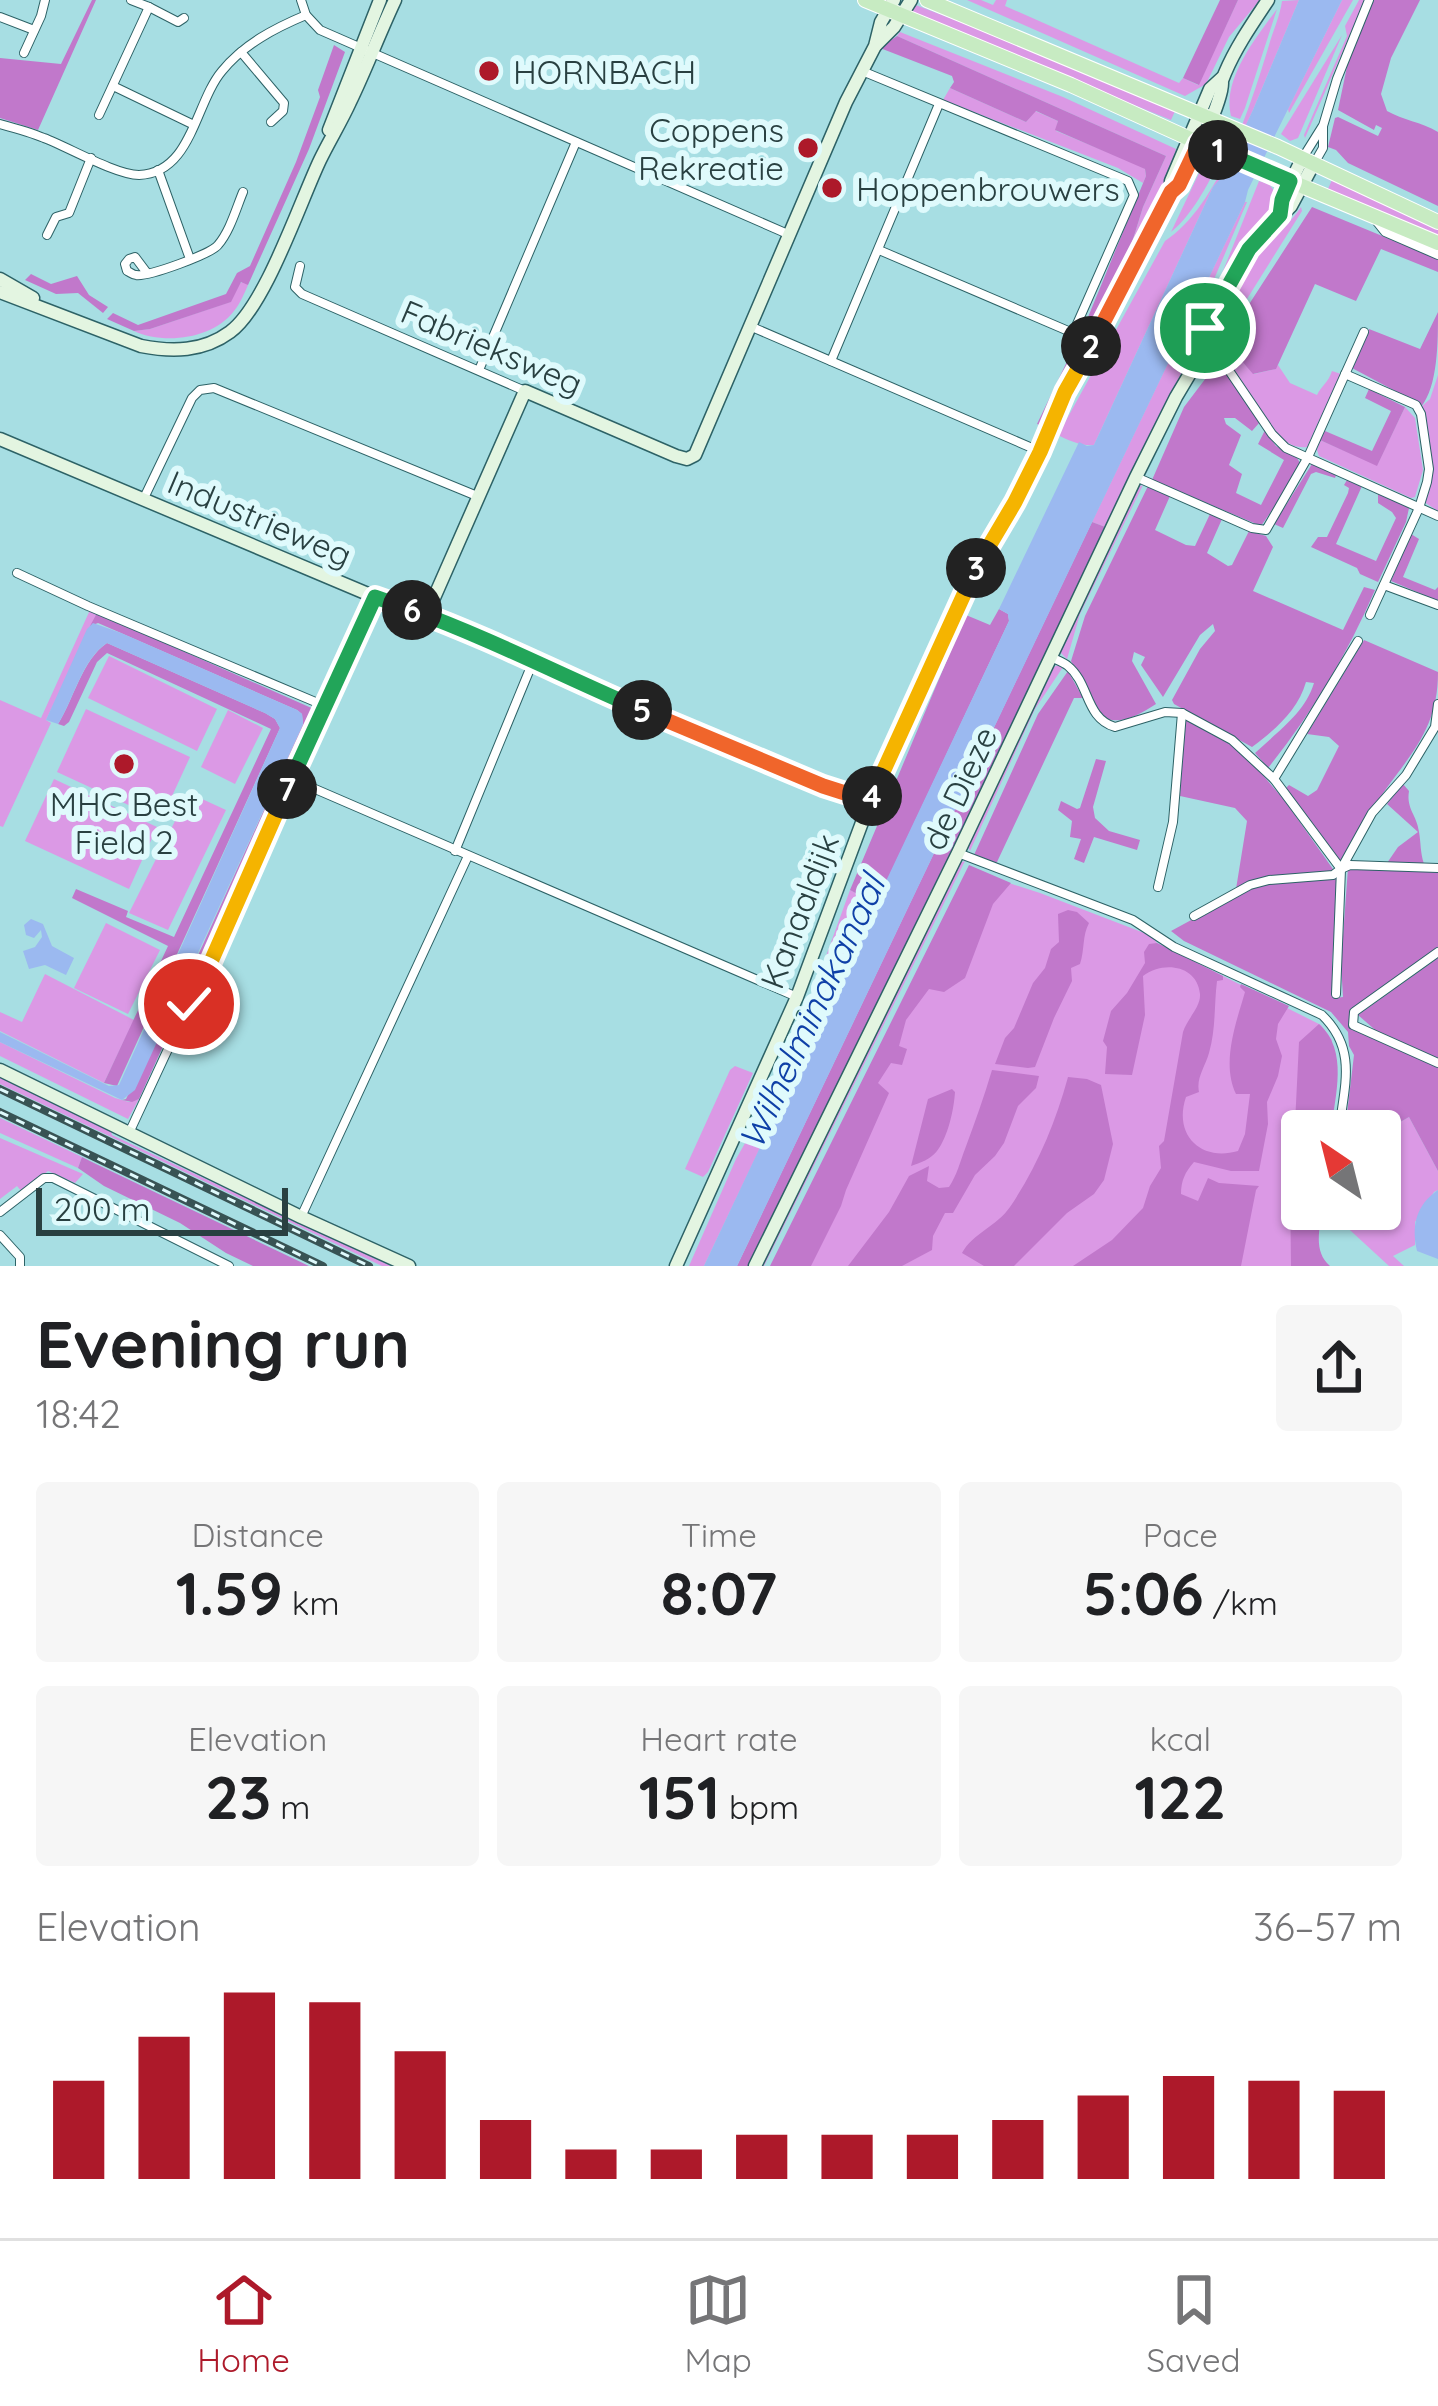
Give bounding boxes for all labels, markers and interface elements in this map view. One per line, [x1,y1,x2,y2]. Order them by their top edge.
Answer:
place label: HORNBACH [513,51,696,92]
marker: HORNBACH [476,58,502,84]
place label: Coppens Rekreatie [638,109,784,188]
pin: 1 [1188,120,1248,180]
text: 1 [1212,129,1224,170]
marker: Coppens Rekreatie [795,135,821,161]
place label: Hoppenbrouwers [856,168,1120,209]
marker: Hoppenbrouwers [819,175,845,201]
pin [1154,277,1256,379]
street label: Fabrieksweg [395,290,589,404]
icon: arrive [1172,295,1238,361]
pin: 2 [1061,316,1121,376]
text: 2 [1082,325,1100,366]
street label: Industrieweg [162,461,358,575]
pin: 3 [946,538,1006,598]
text: 3 [967,547,985,588]
pin: 6 [382,580,442,640]
text: 6 [403,589,421,630]
pin: 5 [612,680,672,740]
text: 5 [632,689,652,730]
street label: de Dieze [913,720,1005,856]
marker: MHC Best Field 2 [111,751,137,777]
pin: 7 [257,759,317,819]
pin: 4 [842,766,902,826]
text: 7 [278,768,296,809]
text: 4 [862,775,882,816]
place label: MHC Best Field 2 [50,783,198,862]
street label: Kanaaldijk [751,828,847,994]
water label: Wilhelminakanaal [728,865,896,1156]
pin [138,953,240,1055]
icon: check [156,971,222,1037]
north arrow [1281,1110,1401,1230]
map controls [1281,1110,1401,1230]
scale bar [36,1182,288,1235]
text: 200 m [54,1188,151,1229]
text: Evening run [36,1302,410,1385]
button: share [1276,1305,1402,1431]
text: 18:42 [36,1389,121,1438]
text: Distance [192,1514,324,1555]
text: Time [681,1514,757,1555]
text: Pace [1143,1514,1218,1555]
text: 1.59 [176,1555,283,1630]
text: 8:07 [661,1555,777,1630]
text: 5:06 [1083,1555,1204,1630]
text: km [283,1582,340,1623]
text: /km [1204,1582,1278,1623]
text: Elevation [188,1718,327,1759]
text: Heart rate [640,1718,798,1759]
text: kcal [1150,1718,1211,1759]
text: 23 [205,1759,271,1834]
text: 151 [639,1759,720,1834]
text: 122 [1135,1759,1226,1834]
text: m [271,1786,310,1827]
text: bpm [720,1786,799,1827]
text: Elevation [36,1902,200,1951]
text: 36–57 m [1253,1902,1402,1951]
tab: Home [197,2267,290,2380]
tab: Map [685,2267,752,2380]
tab: Saved [1147,2267,1241,2380]

